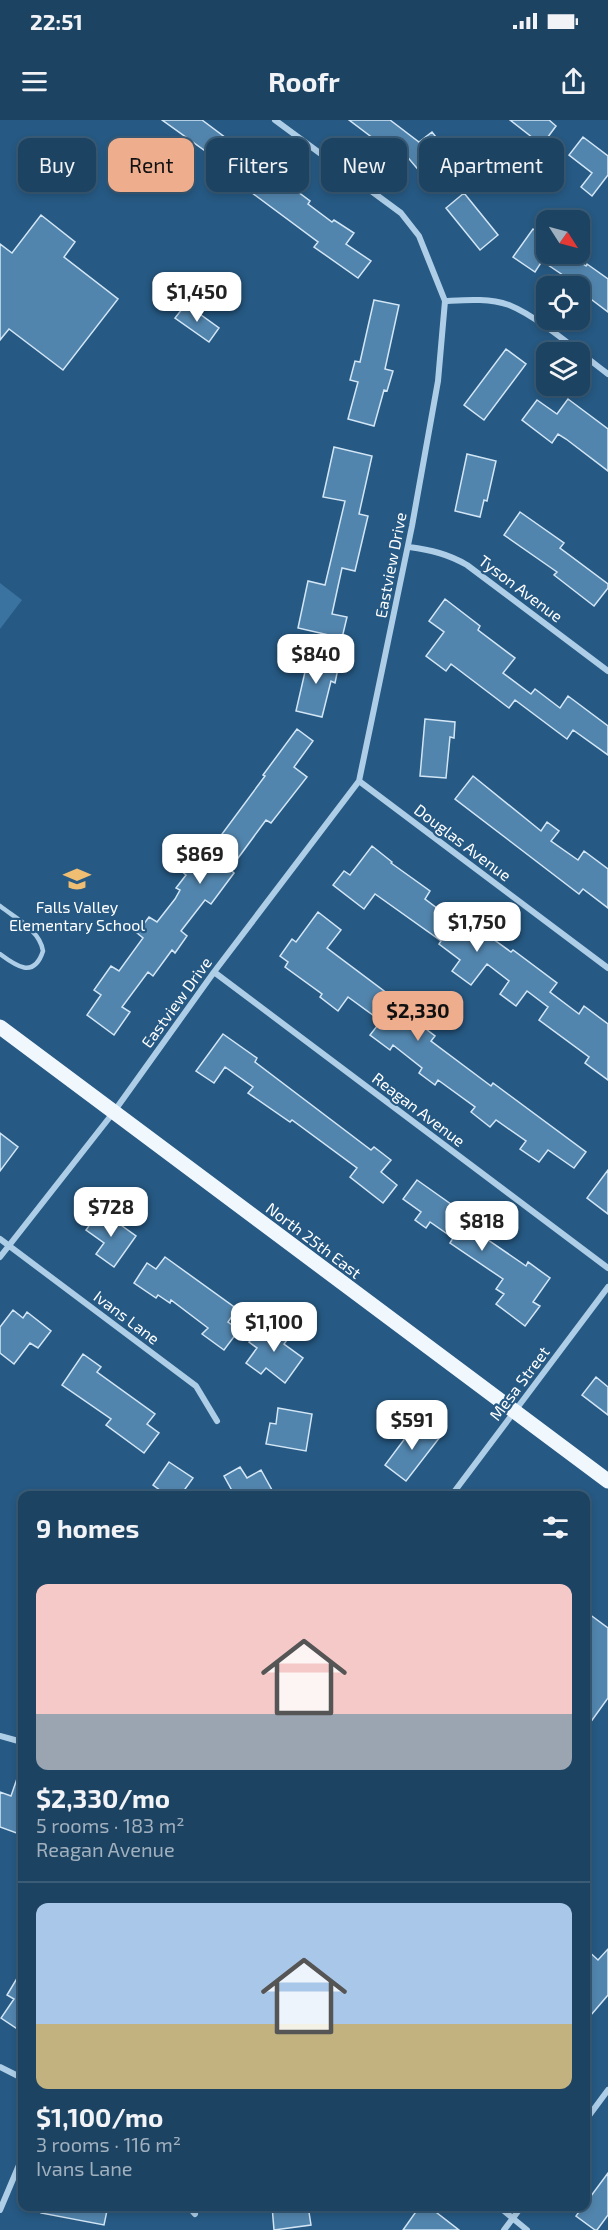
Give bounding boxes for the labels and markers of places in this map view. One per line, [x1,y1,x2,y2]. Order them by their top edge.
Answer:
pin: $1,450 [148,272,246,323]
pin: $840 [280,634,352,685]
pin: $869 [164,834,236,885]
school or university icon: Falls Valley Elementary School [62,864,92,894]
place label: Falls Valley Elementary School [9,897,145,934]
pin: $1,750 [428,902,526,953]
pin: $2,330 [369,991,467,1042]
pin: $728 [75,1187,147,1238]
pin: $818 [446,1201,518,1252]
pin: $1,100 [225,1302,323,1353]
pin: $591 [376,1400,448,1451]

